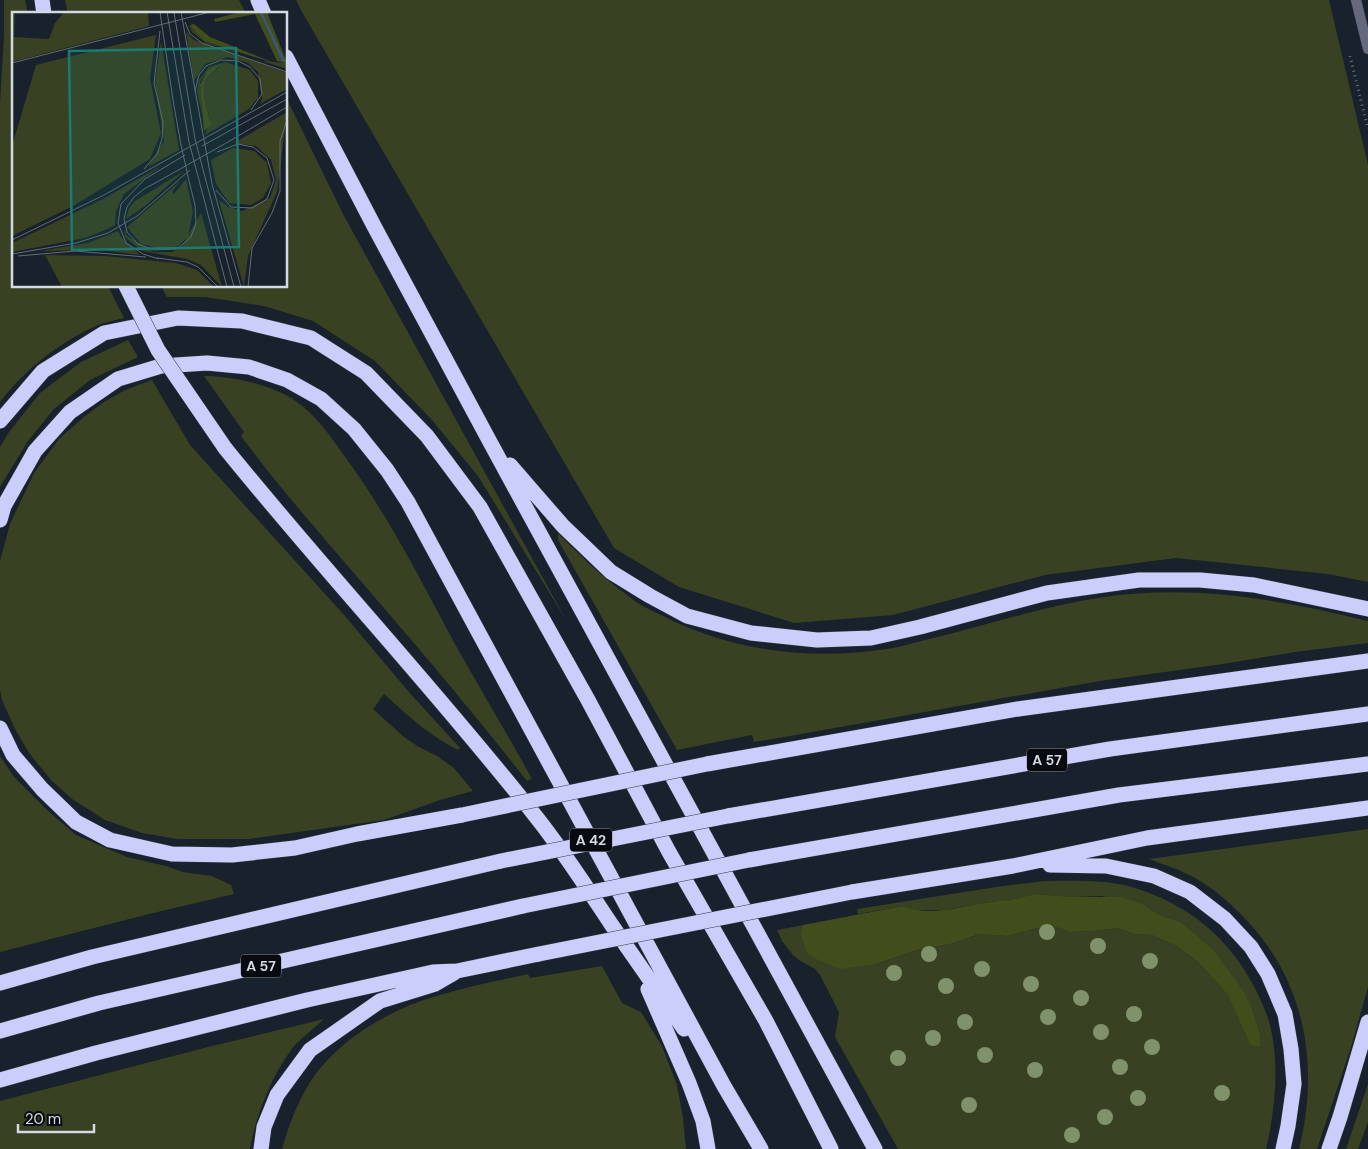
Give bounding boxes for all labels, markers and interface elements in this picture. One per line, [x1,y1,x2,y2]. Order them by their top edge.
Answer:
inset map [12,12,288,288]
road number: A 57 [1027,748,1067,772]
road number: A 42 [570,828,612,852]
road number: A 57 [241,954,281,978]
scale bar [18,1102,94,1134]
text: 20 m [25,1109,61,1129]

